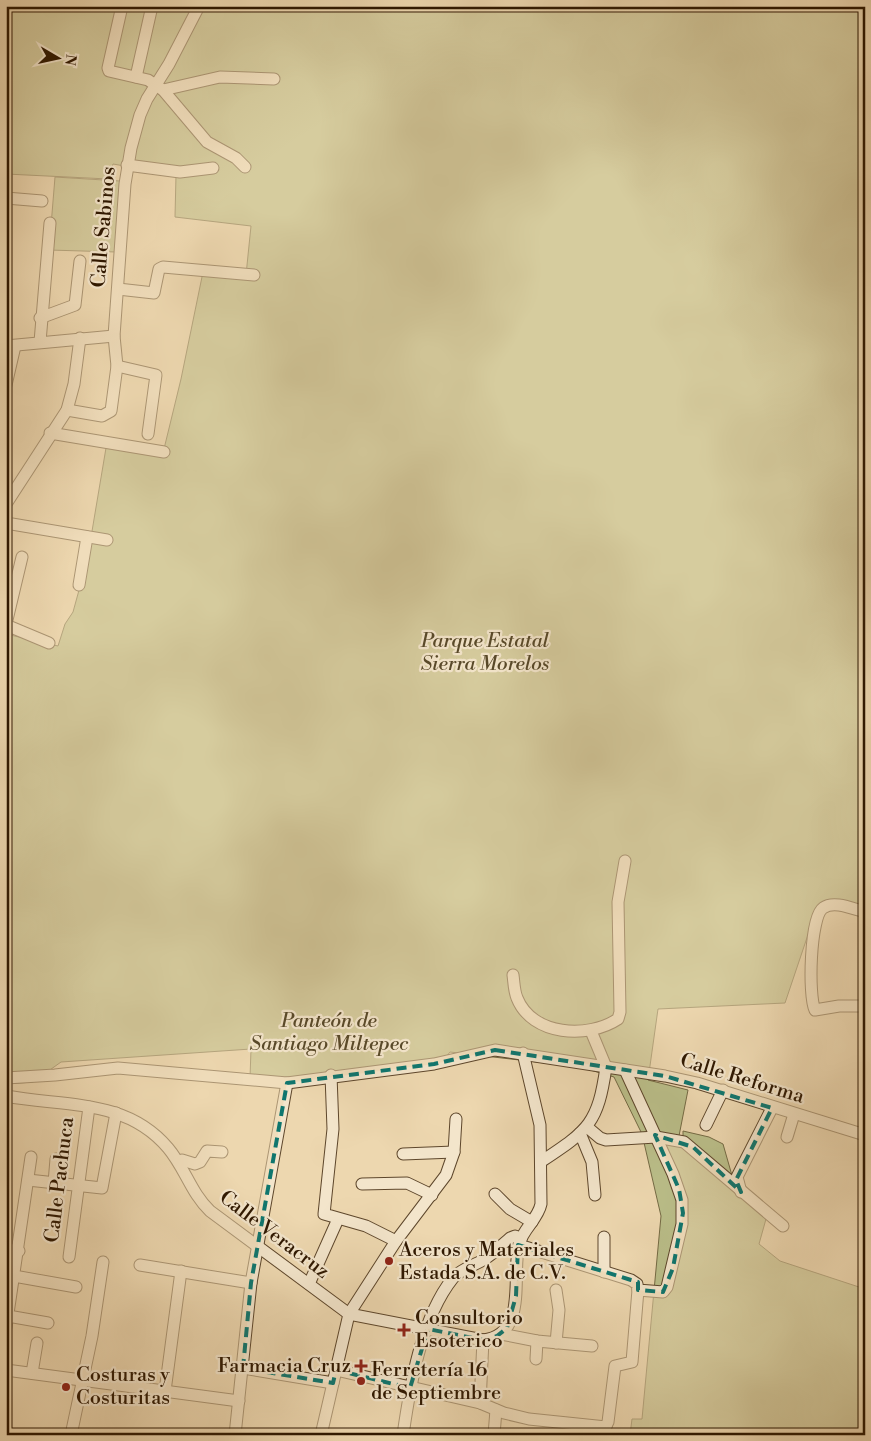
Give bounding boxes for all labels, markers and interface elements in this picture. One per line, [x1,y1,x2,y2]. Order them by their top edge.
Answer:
north arrow [32,32,82,82]
text: N [60,53,80,67]
street label: Calle Sabinos [86,165,122,289]
park label: Parque Estatal Sierra Morelos [420,629,550,677]
park label: Panteón de Santiago Miltepec [249,1009,409,1057]
street label: Calle Reforma [677,1048,808,1110]
street label: Calle Pachuca [40,1115,80,1244]
street label: Calle Veracruz [214,1185,334,1285]
place label: Aceros y Materiales Estada S.A. de C.V. [398,1238,574,1286]
marker: Aceros y Materiales Estada S.A. de C.V. [383,1255,395,1267]
place label: Consultorio Esoterico [415,1306,523,1354]
marker: Consultorio Esoterico [397,1323,411,1337]
place label: Farmacia Cruz [217,1354,351,1379]
place label: Ferretería 16 de Septiembre [371,1358,501,1406]
marker: Farmacia Cruz [355,1360,367,1372]
place label: Costuras y Costuritas [76,1363,170,1411]
marker: Ferretería 16 de Septiembre [355,1375,367,1387]
marker: Costuras y Costuritas [60,1381,72,1393]

